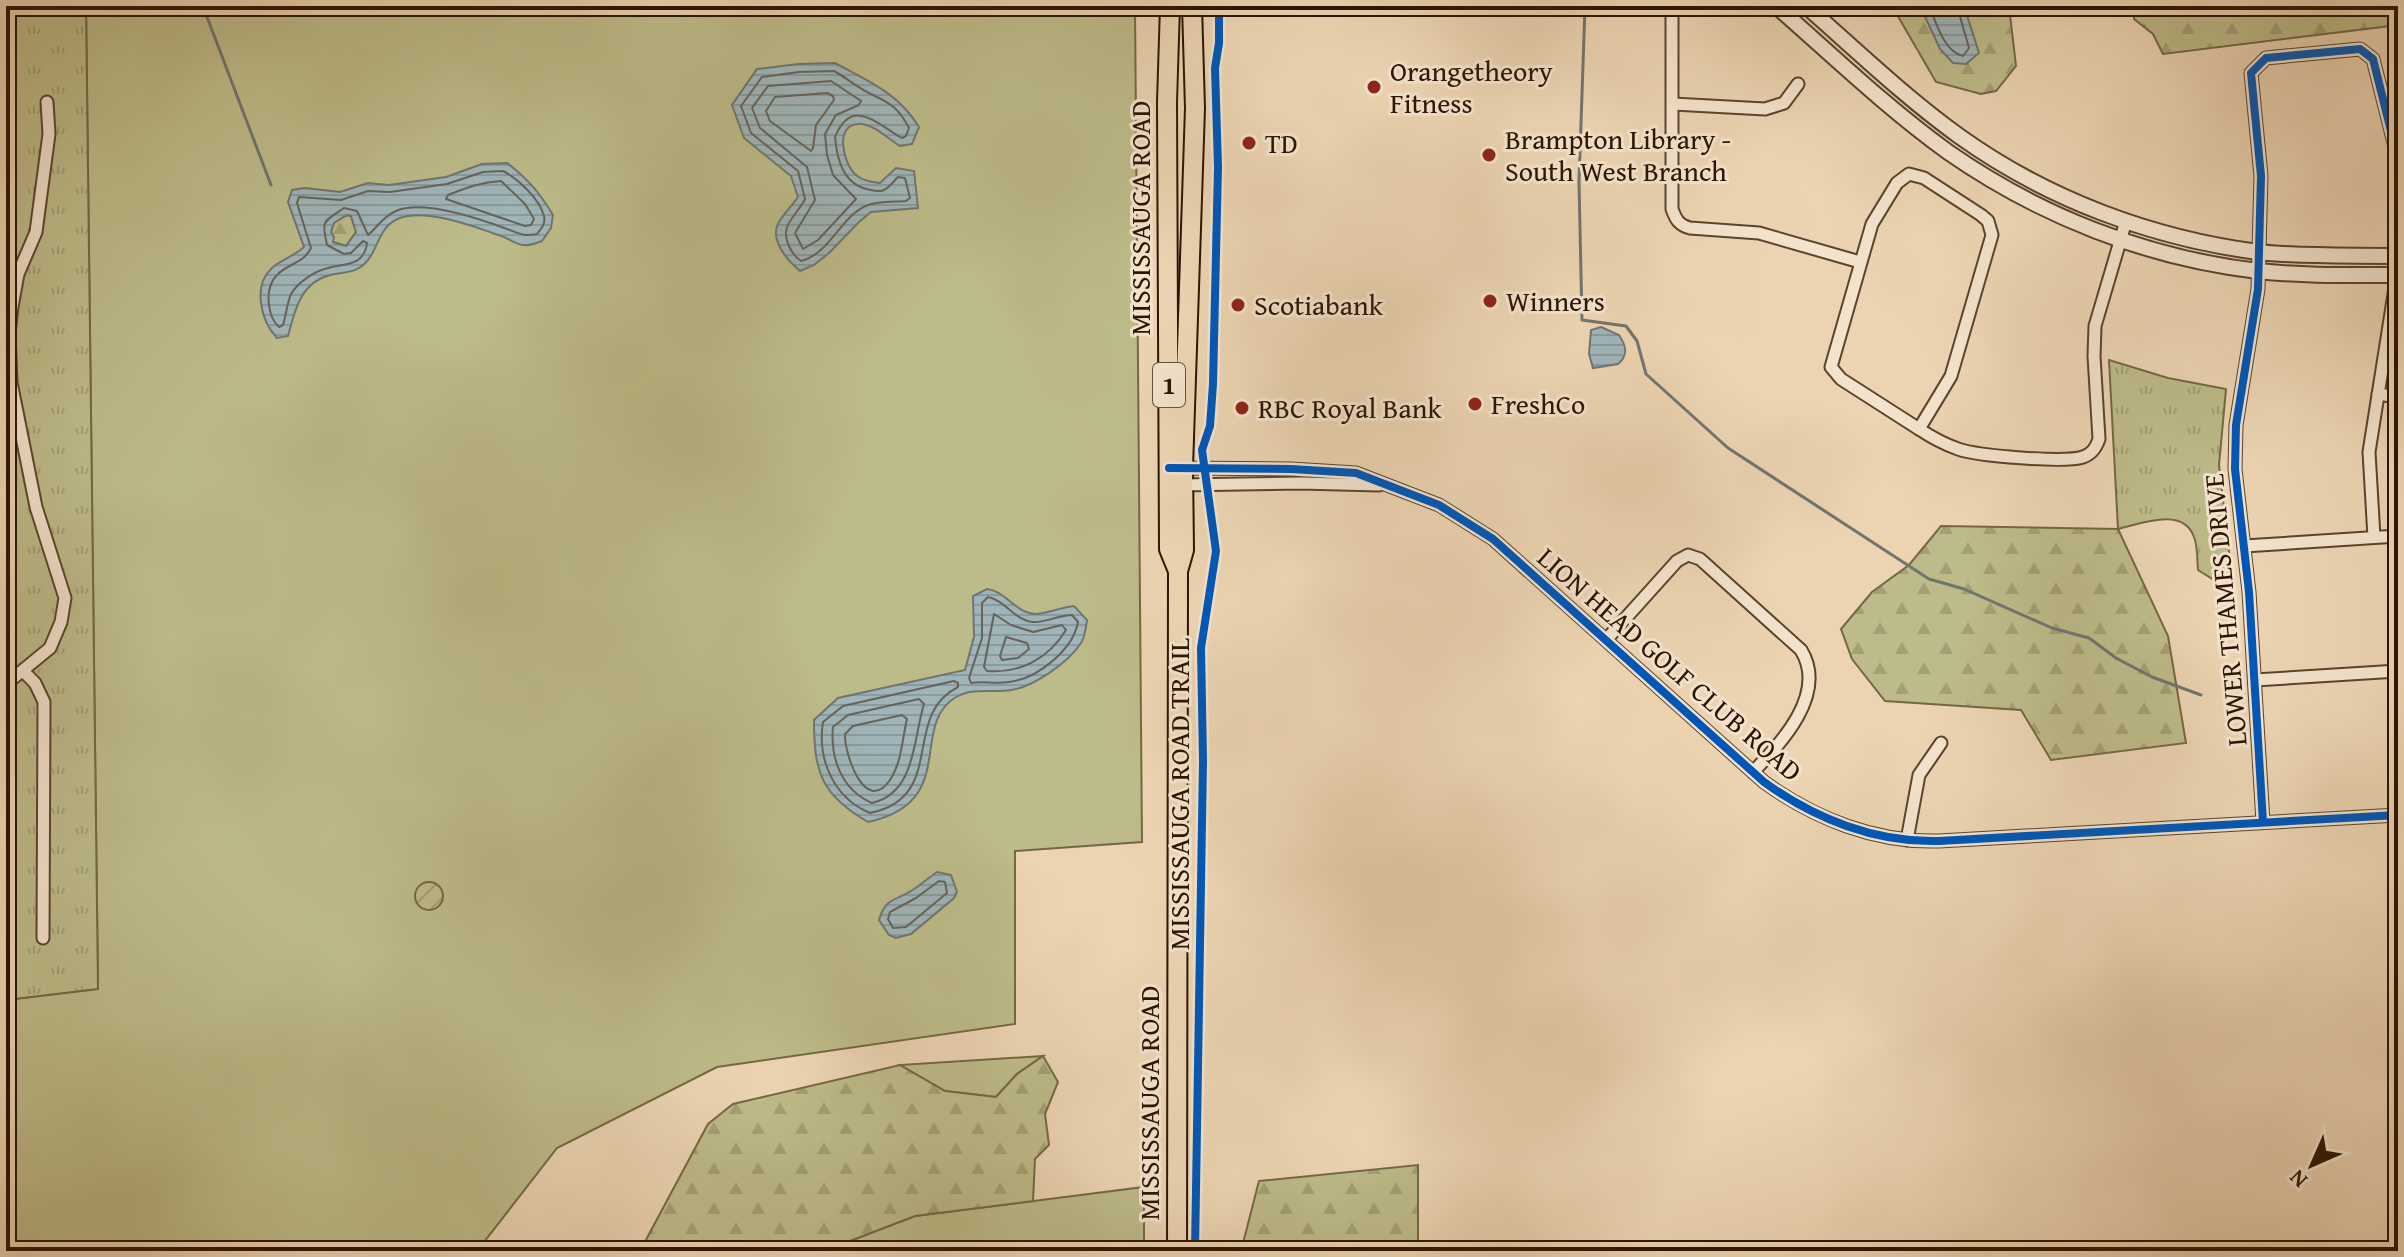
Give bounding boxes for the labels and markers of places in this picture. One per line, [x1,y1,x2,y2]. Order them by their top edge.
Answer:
place label: Orangetheory Fitness [1390,50,1553,123]
marker: Orangetheory Fitness [1365,78,1383,96]
place label: Brampton Library - South West Branch [1505,118,1731,191]
place label: TD [1265,122,1298,163]
marker: TD [1240,134,1258,152]
marker: Brampton Library - South West Branch [1480,146,1498,164]
place label: Winners [1506,280,1605,321]
place label: Scotiabank [1254,284,1384,325]
marker: Winners [1481,292,1499,310]
marker: Scotiabank [1229,296,1247,314]
place label: FreshCo [1491,383,1585,424]
place label: RBC Royal Bank [1258,387,1442,428]
marker: FreshCo [1466,395,1484,413]
marker: RBC Royal Bank [1233,399,1251,417]

